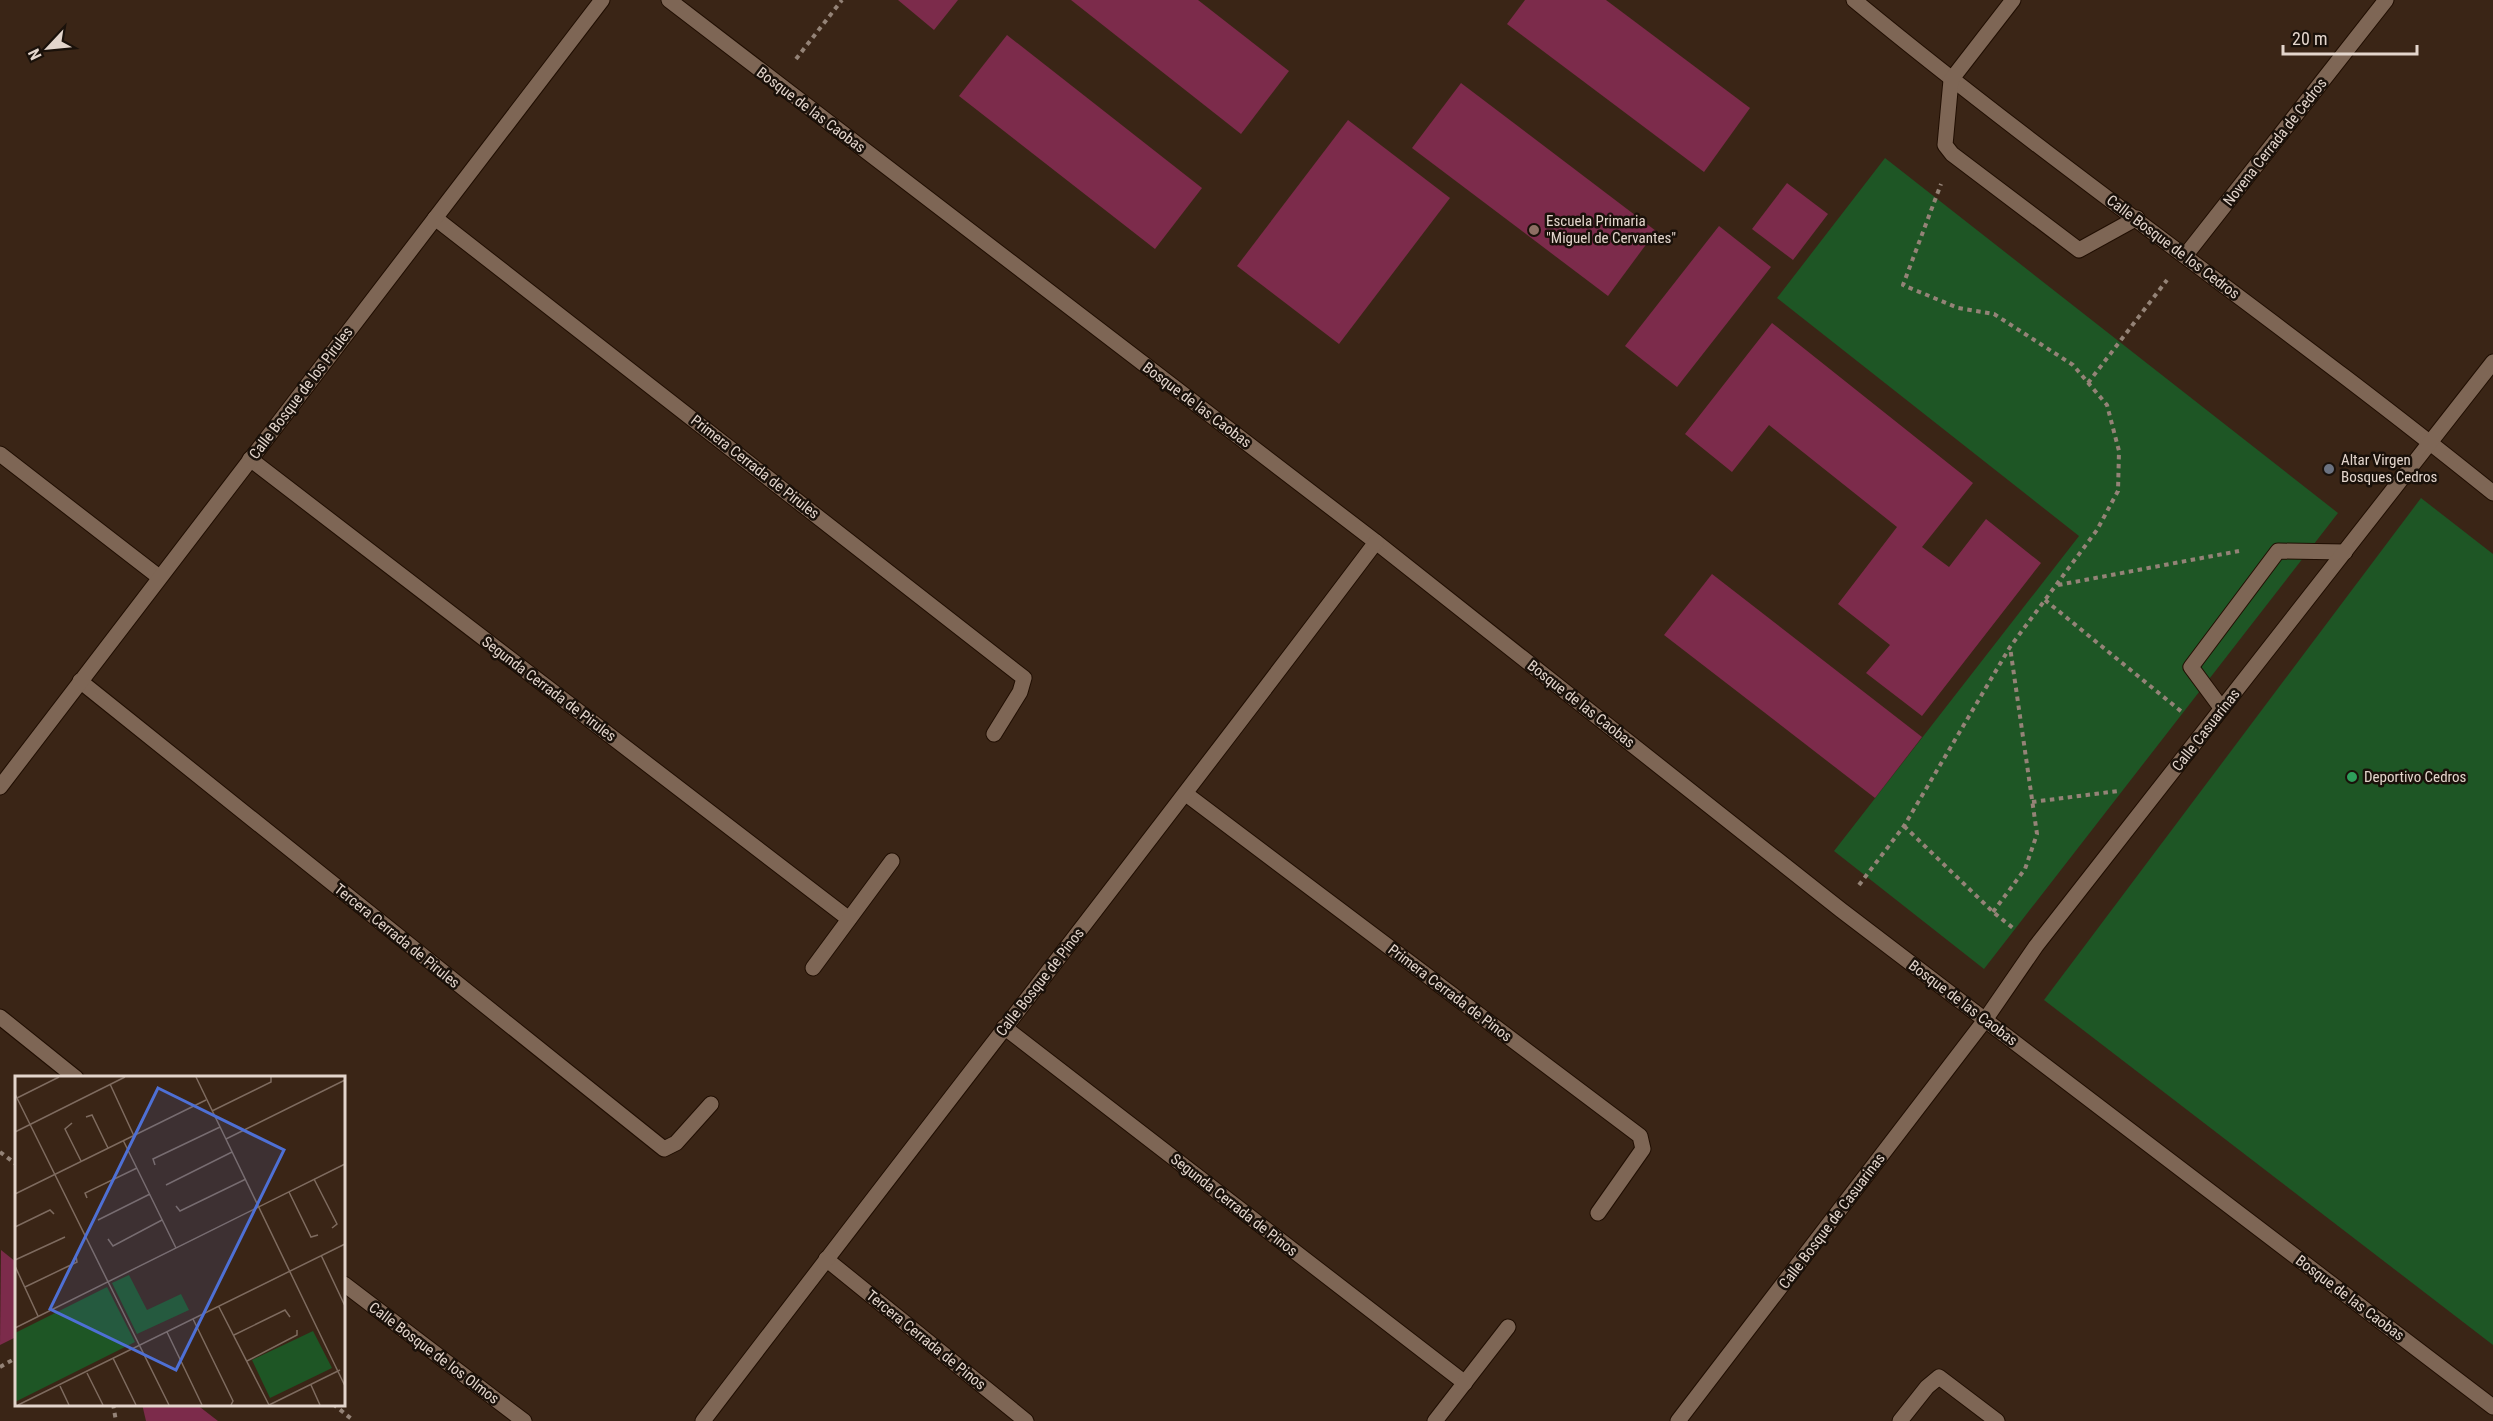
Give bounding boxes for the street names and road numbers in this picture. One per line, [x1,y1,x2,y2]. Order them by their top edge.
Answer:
street label: Bosque de las Caobas [753,63,869,157]
street label: Novena Cerrada de Cedros [2219,74,2331,210]
street label: Calle Bosque de los Cedros [2103,191,2243,303]
street label: Calle Bosque de los Pirules [245,323,357,463]
street label: Bosque de las Caobas [1139,358,1255,452]
street label: Primera Cerrada de Pirules [687,411,823,523]
street label: Segunda Cerrada de Pirules [478,633,620,745]
street label: Bosque de las Caobas [1524,657,1638,752]
street label: Calle Casuarinas [2168,685,2244,775]
street label: Tercera Cerrada de Pirules [331,880,463,992]
street label: Calle Bosque de Pinos [992,924,1088,1040]
street label: Primera Cerrada de Pinos [1384,941,1516,1046]
street label: Bosque de las Caobas [1905,956,2021,1050]
street label: Segunda Cerrada de Pinos [1167,1150,1301,1260]
street label: Calle Bosque de Casuarinas [1775,1150,1889,1292]
street label: Bosque de las Caobas [2292,1251,2408,1345]
street label: Tercera Cerrada de Pinos [863,1286,989,1394]
street label: Calle Bosque de los Olmos [365,1298,503,1408]

